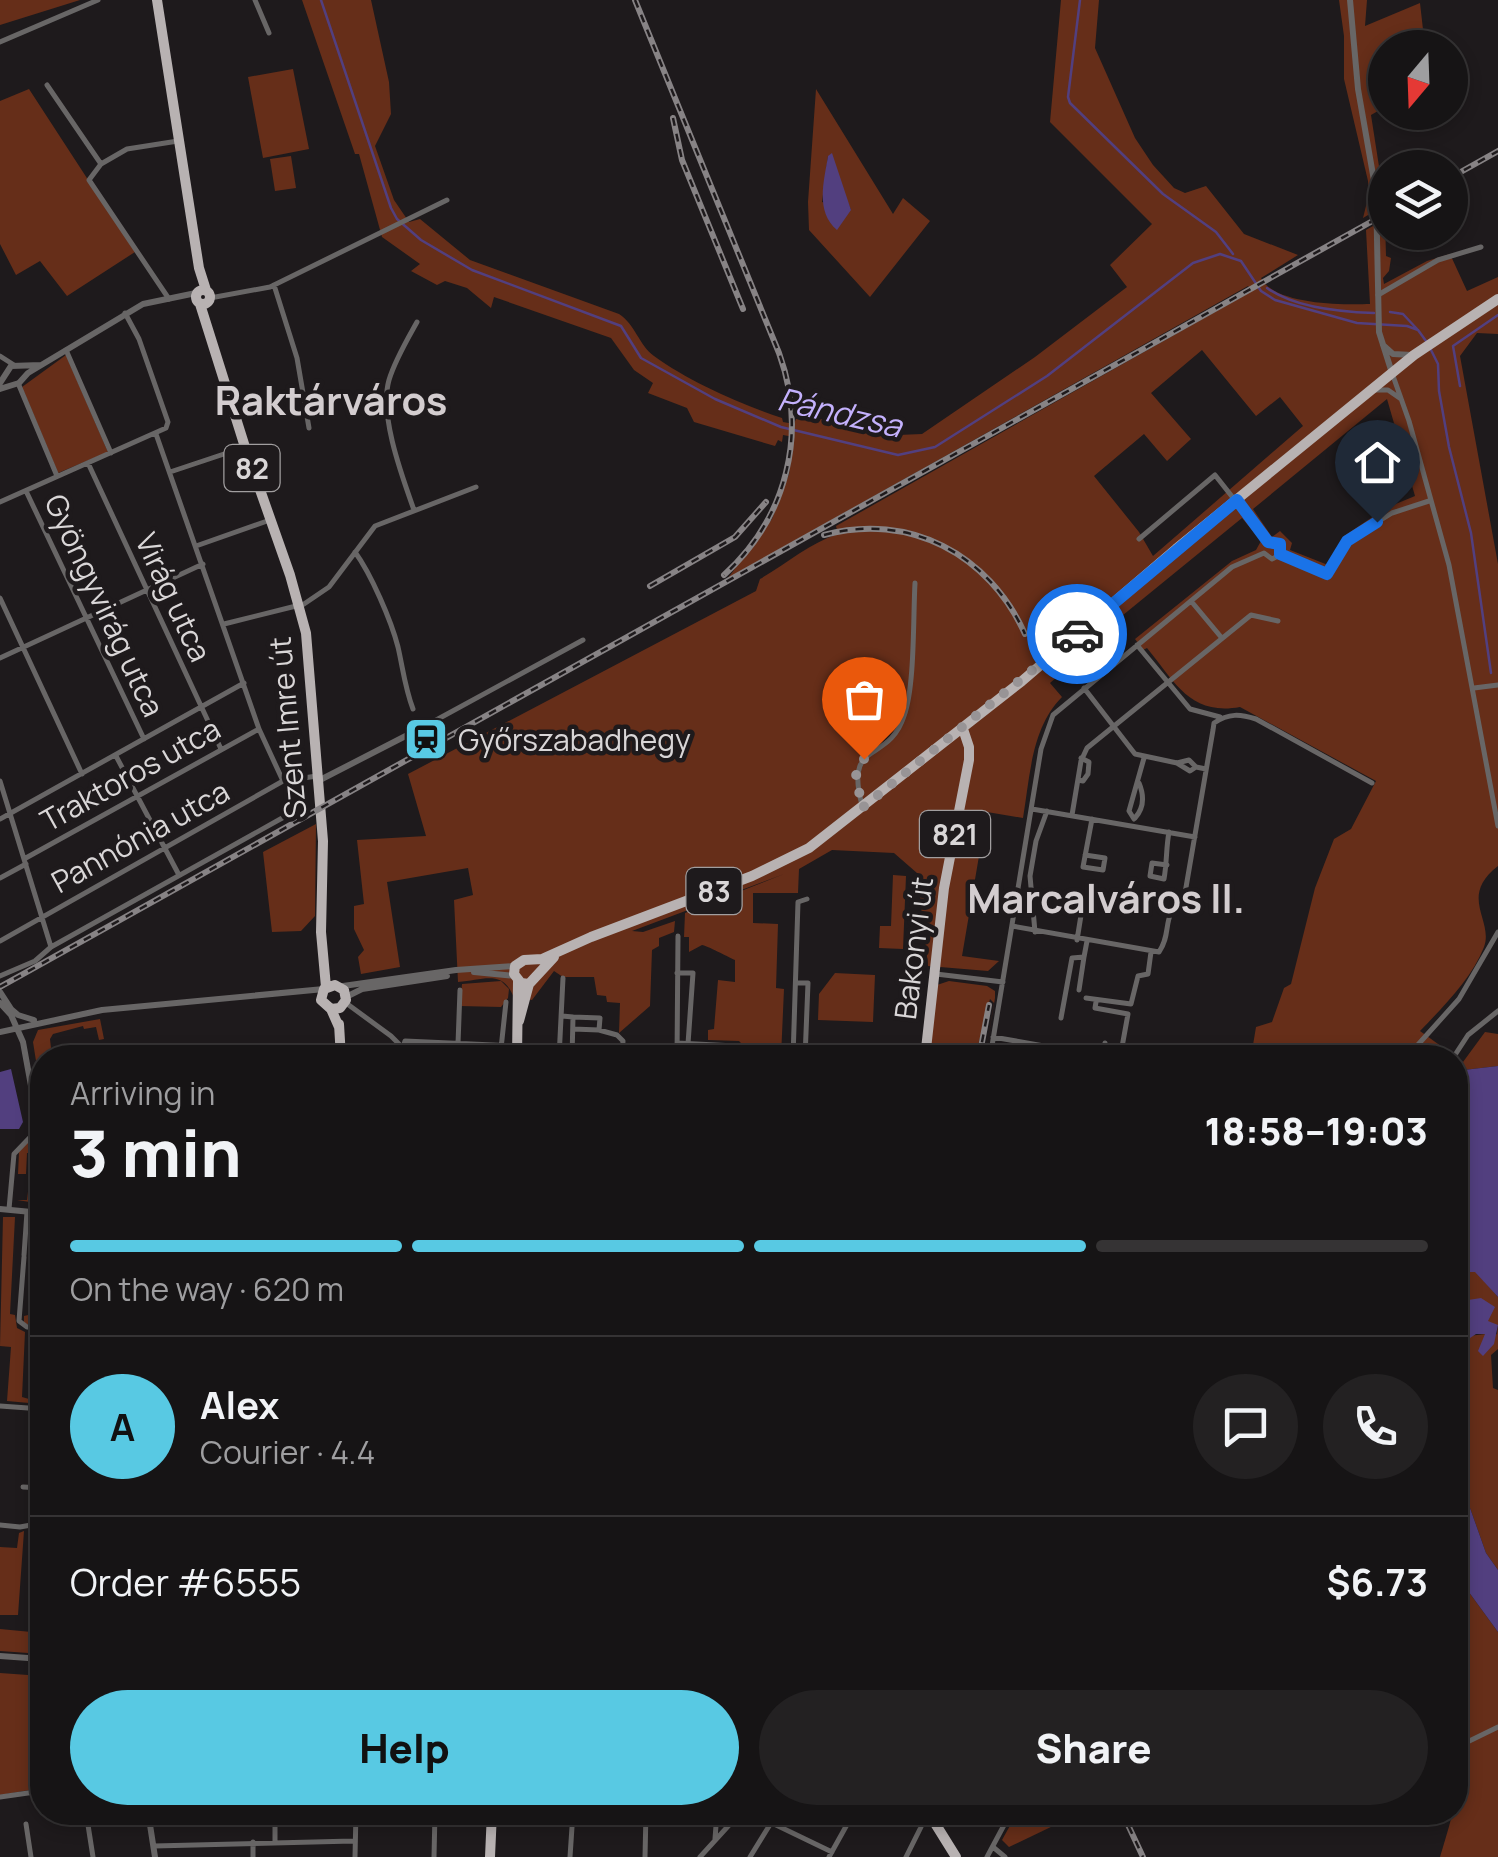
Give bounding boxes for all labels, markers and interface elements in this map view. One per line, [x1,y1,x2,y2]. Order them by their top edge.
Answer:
north arrow [1368,30,1468,130]
map controls [1368,30,1468,250]
button: layers [1368,150,1468,250]
district label: Raktárváros [215,372,447,427]
water label: Pándzsa [774,376,908,448]
pin [1335,420,1420,523]
icon: home [1350,435,1405,490]
road number: 82 [224,445,280,491]
street label: Gyöngyvirág utca [36,487,174,723]
street label: Virág utca [126,526,222,668]
courier [1027,584,1127,684]
icon: car [1050,607,1105,662]
street label: Szent Imre út [259,635,315,821]
pin [822,657,907,760]
icon: bag [837,672,892,727]
street label: Traktoros utca [33,708,227,840]
station icon: Győrszabadhegy [403,716,449,762]
place label: Győrszabadhegy [458,719,691,760]
street label: Pannónia utca [44,770,236,902]
road number: 821 [920,811,990,857]
road number: 83 [686,868,742,914]
district label: Marcalváros II. [967,870,1245,925]
street label: Bakonyi út [884,874,942,1022]
text: Arriving in [70,1071,215,1115]
text: 18:58–19:03 [1204,1104,1428,1156]
text: 3 min [70,1108,242,1197]
text: On the way · 620 m [70,1267,344,1311]
button: chat [1193,1374,1298,1479]
button: phone [1323,1374,1428,1479]
text: Alex [200,1378,279,1430]
text: A [110,1400,135,1452]
text: Courier · 4.4 [200,1430,375,1474]
text: Order #6555 [70,1555,301,1607]
text: $6.73 [1327,1555,1428,1607]
button: Help [70,1690,739,1805]
button: Share [759,1690,1428,1805]

